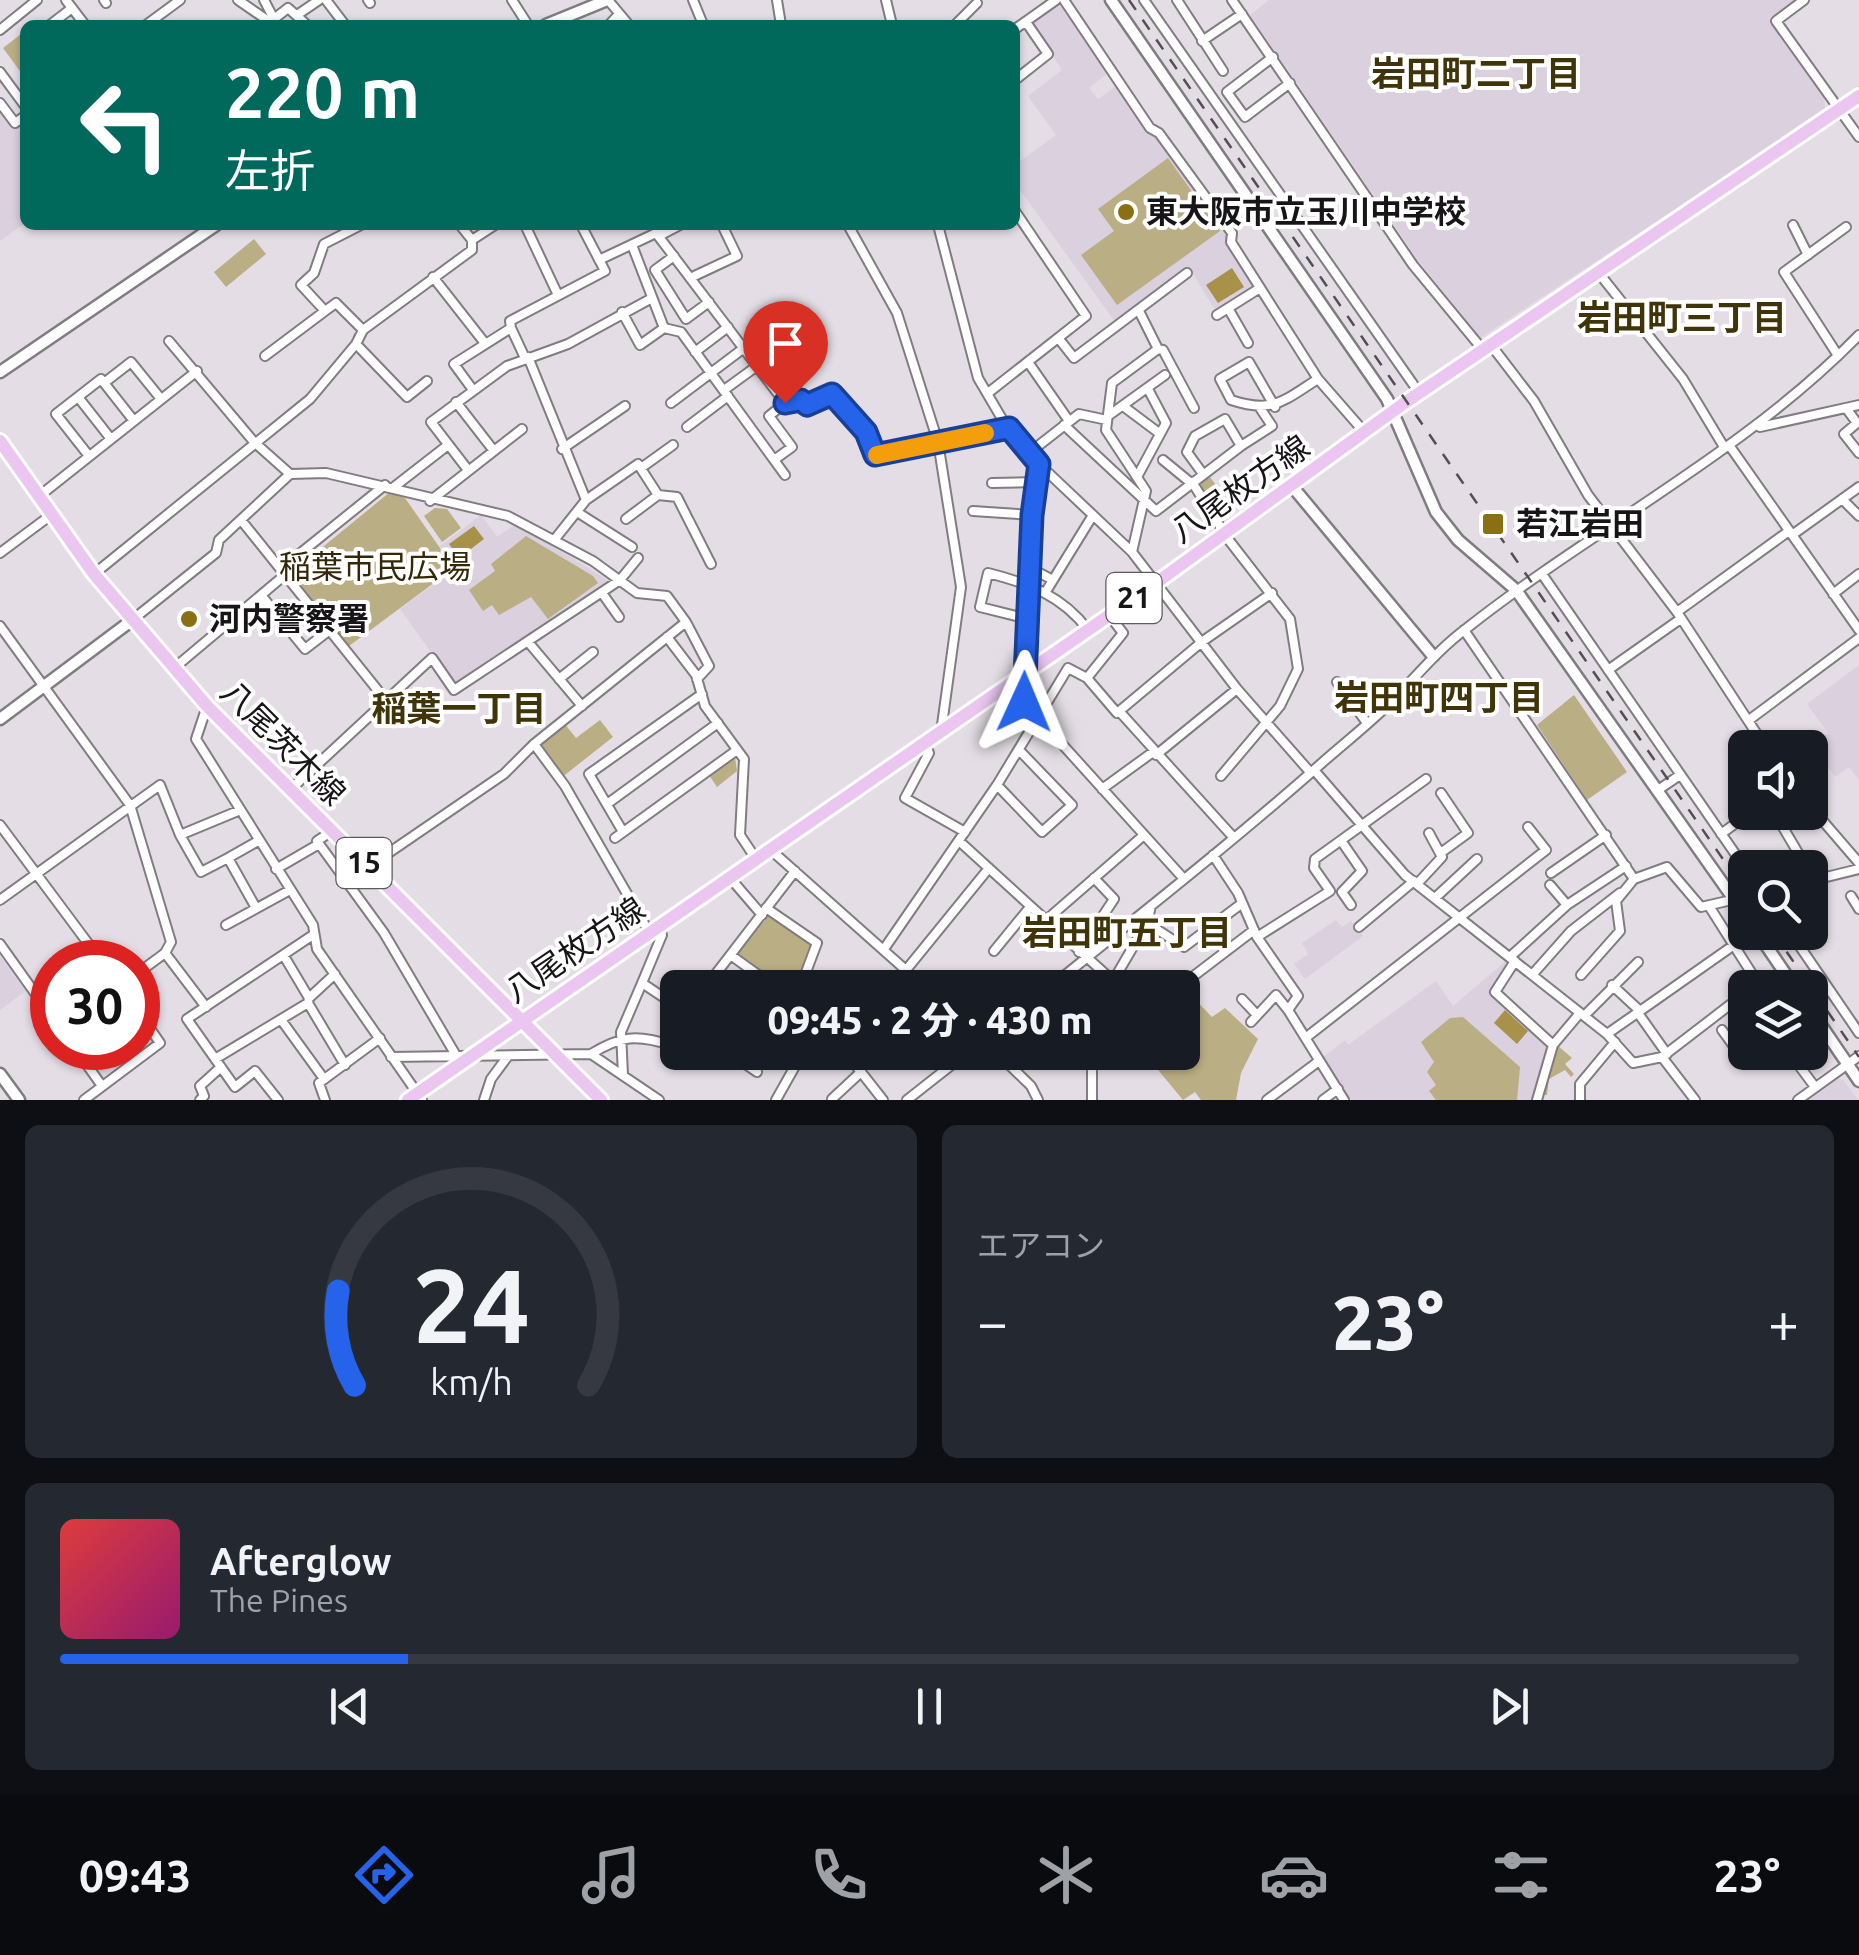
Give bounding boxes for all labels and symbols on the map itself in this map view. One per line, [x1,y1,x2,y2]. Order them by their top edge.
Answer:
district label: 岩田町二丁目 [1371,53,1581,93]
place label: 東大阪市立玉川中学校 [1146,193,1466,229]
marker: 東大阪市立玉川中学校 [1115,201,1137,223]
district label: 岩田町三丁目 [1577,297,1787,337]
pin [743,301,828,404]
street label: 八尾枚方線 [1164,428,1315,549]
place label: 若江岩田 [1516,505,1644,541]
marker: 若江岩田 [1480,511,1506,537]
park label: 稲葉市民広場 [279,548,471,584]
road number: 21 [1106,573,1162,623]
place label: 河内警察署 [209,600,369,636]
marker: 河内警察署 [178,608,200,630]
position arrow [972,650,1076,754]
street label: 八尾茨木線 [214,673,353,812]
district label: 岩田町四丁目 [1334,677,1544,717]
district label: 稲葉一丁目 [371,688,547,728]
road number: 15 [336,838,392,888]
street label: 八尾枚方線 [498,890,651,1009]
district label: 岩田町五丁目 [1022,912,1232,952]
speed limit sign: 30 [30,940,160,1070]

